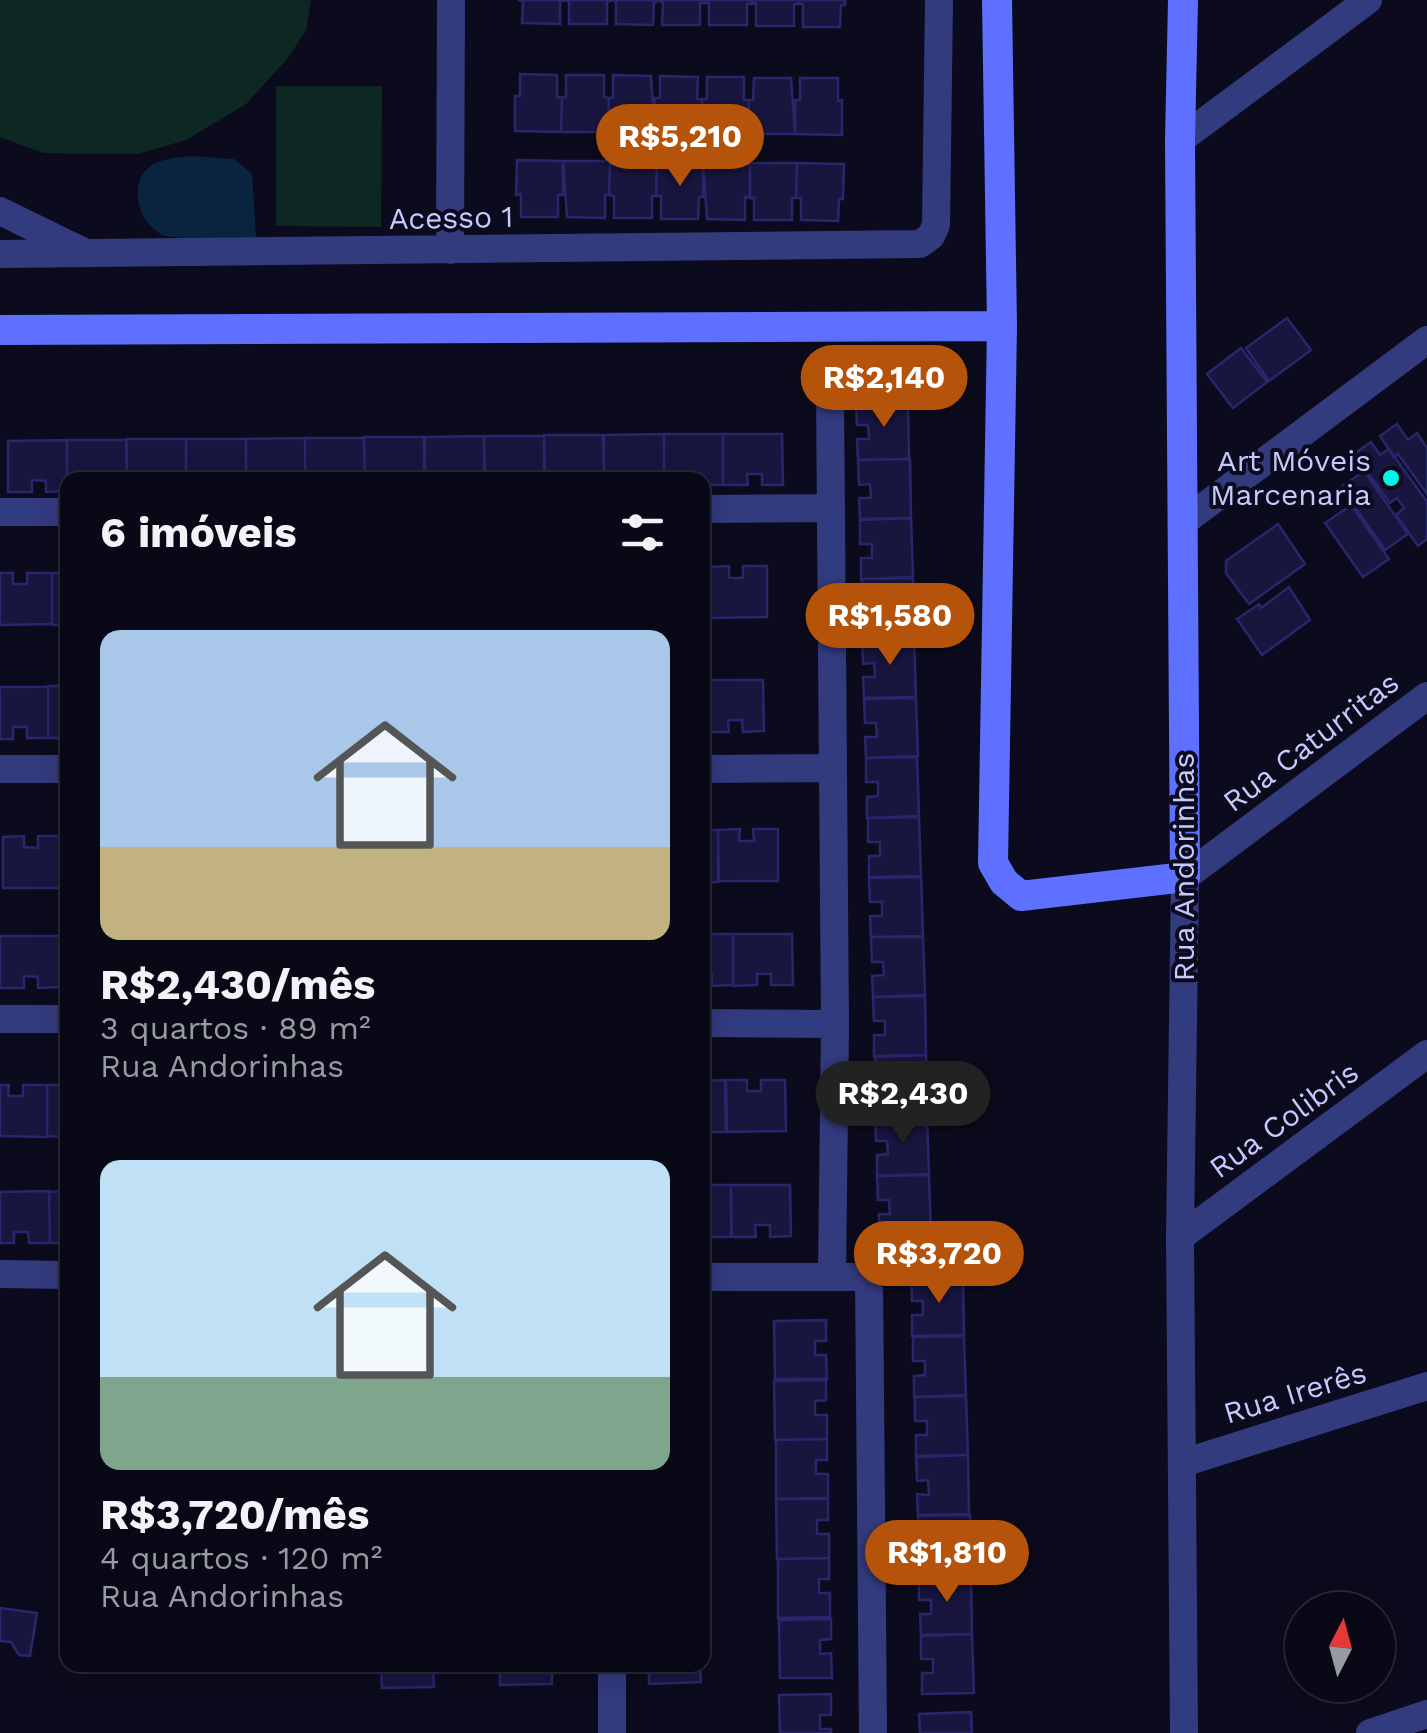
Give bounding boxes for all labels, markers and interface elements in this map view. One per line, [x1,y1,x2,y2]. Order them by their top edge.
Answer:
pin: R$5,210 [588,104,772,189]
text: R$5,210 [618,117,742,155]
street label: Acesso 1 [388,199,514,236]
pin: R$2,140 [792,345,976,430]
text: R$2,140 [823,358,945,396]
place label: Art Móveis Marcenaria [1210,443,1371,512]
marker: Art Móveis Marcenaria [1380,467,1402,489]
icon: filters [615,505,670,560]
text: 6 imóveis [100,508,297,557]
pin: R$1,580 [798,583,982,668]
text: R$1,580 [828,596,952,634]
street label: Rua Caturritas [1216,664,1405,819]
icon: home [295,695,475,875]
street label: Rua Andorinhas [1166,753,1201,981]
text: R$2,430/mês [100,960,375,1009]
text: 3 quartos · 89 m² [100,1009,371,1047]
text: Rua Andorinhas [100,1047,344,1085]
street label: Rua Colibris [1203,1054,1365,1185]
pin: R$2,430 [811,1061,995,1146]
text: R$2,430 [837,1074,969,1112]
pin: R$3,720 [847,1221,1031,1306]
icon: home [295,1225,475,1405]
text: R$3,720 [876,1234,1002,1272]
street label: Rua Irerês [1219,1354,1370,1431]
text: R$3,720/mês [100,1490,369,1539]
pin: R$1,810 [855,1520,1039,1605]
text: R$1,810 [887,1533,1007,1571]
text: 4 quartos · 120 m² [100,1539,383,1577]
text: Rua Andorinhas [100,1577,344,1615]
north arrow [1285,1592,1395,1702]
map controls [1285,1592,1395,1702]

